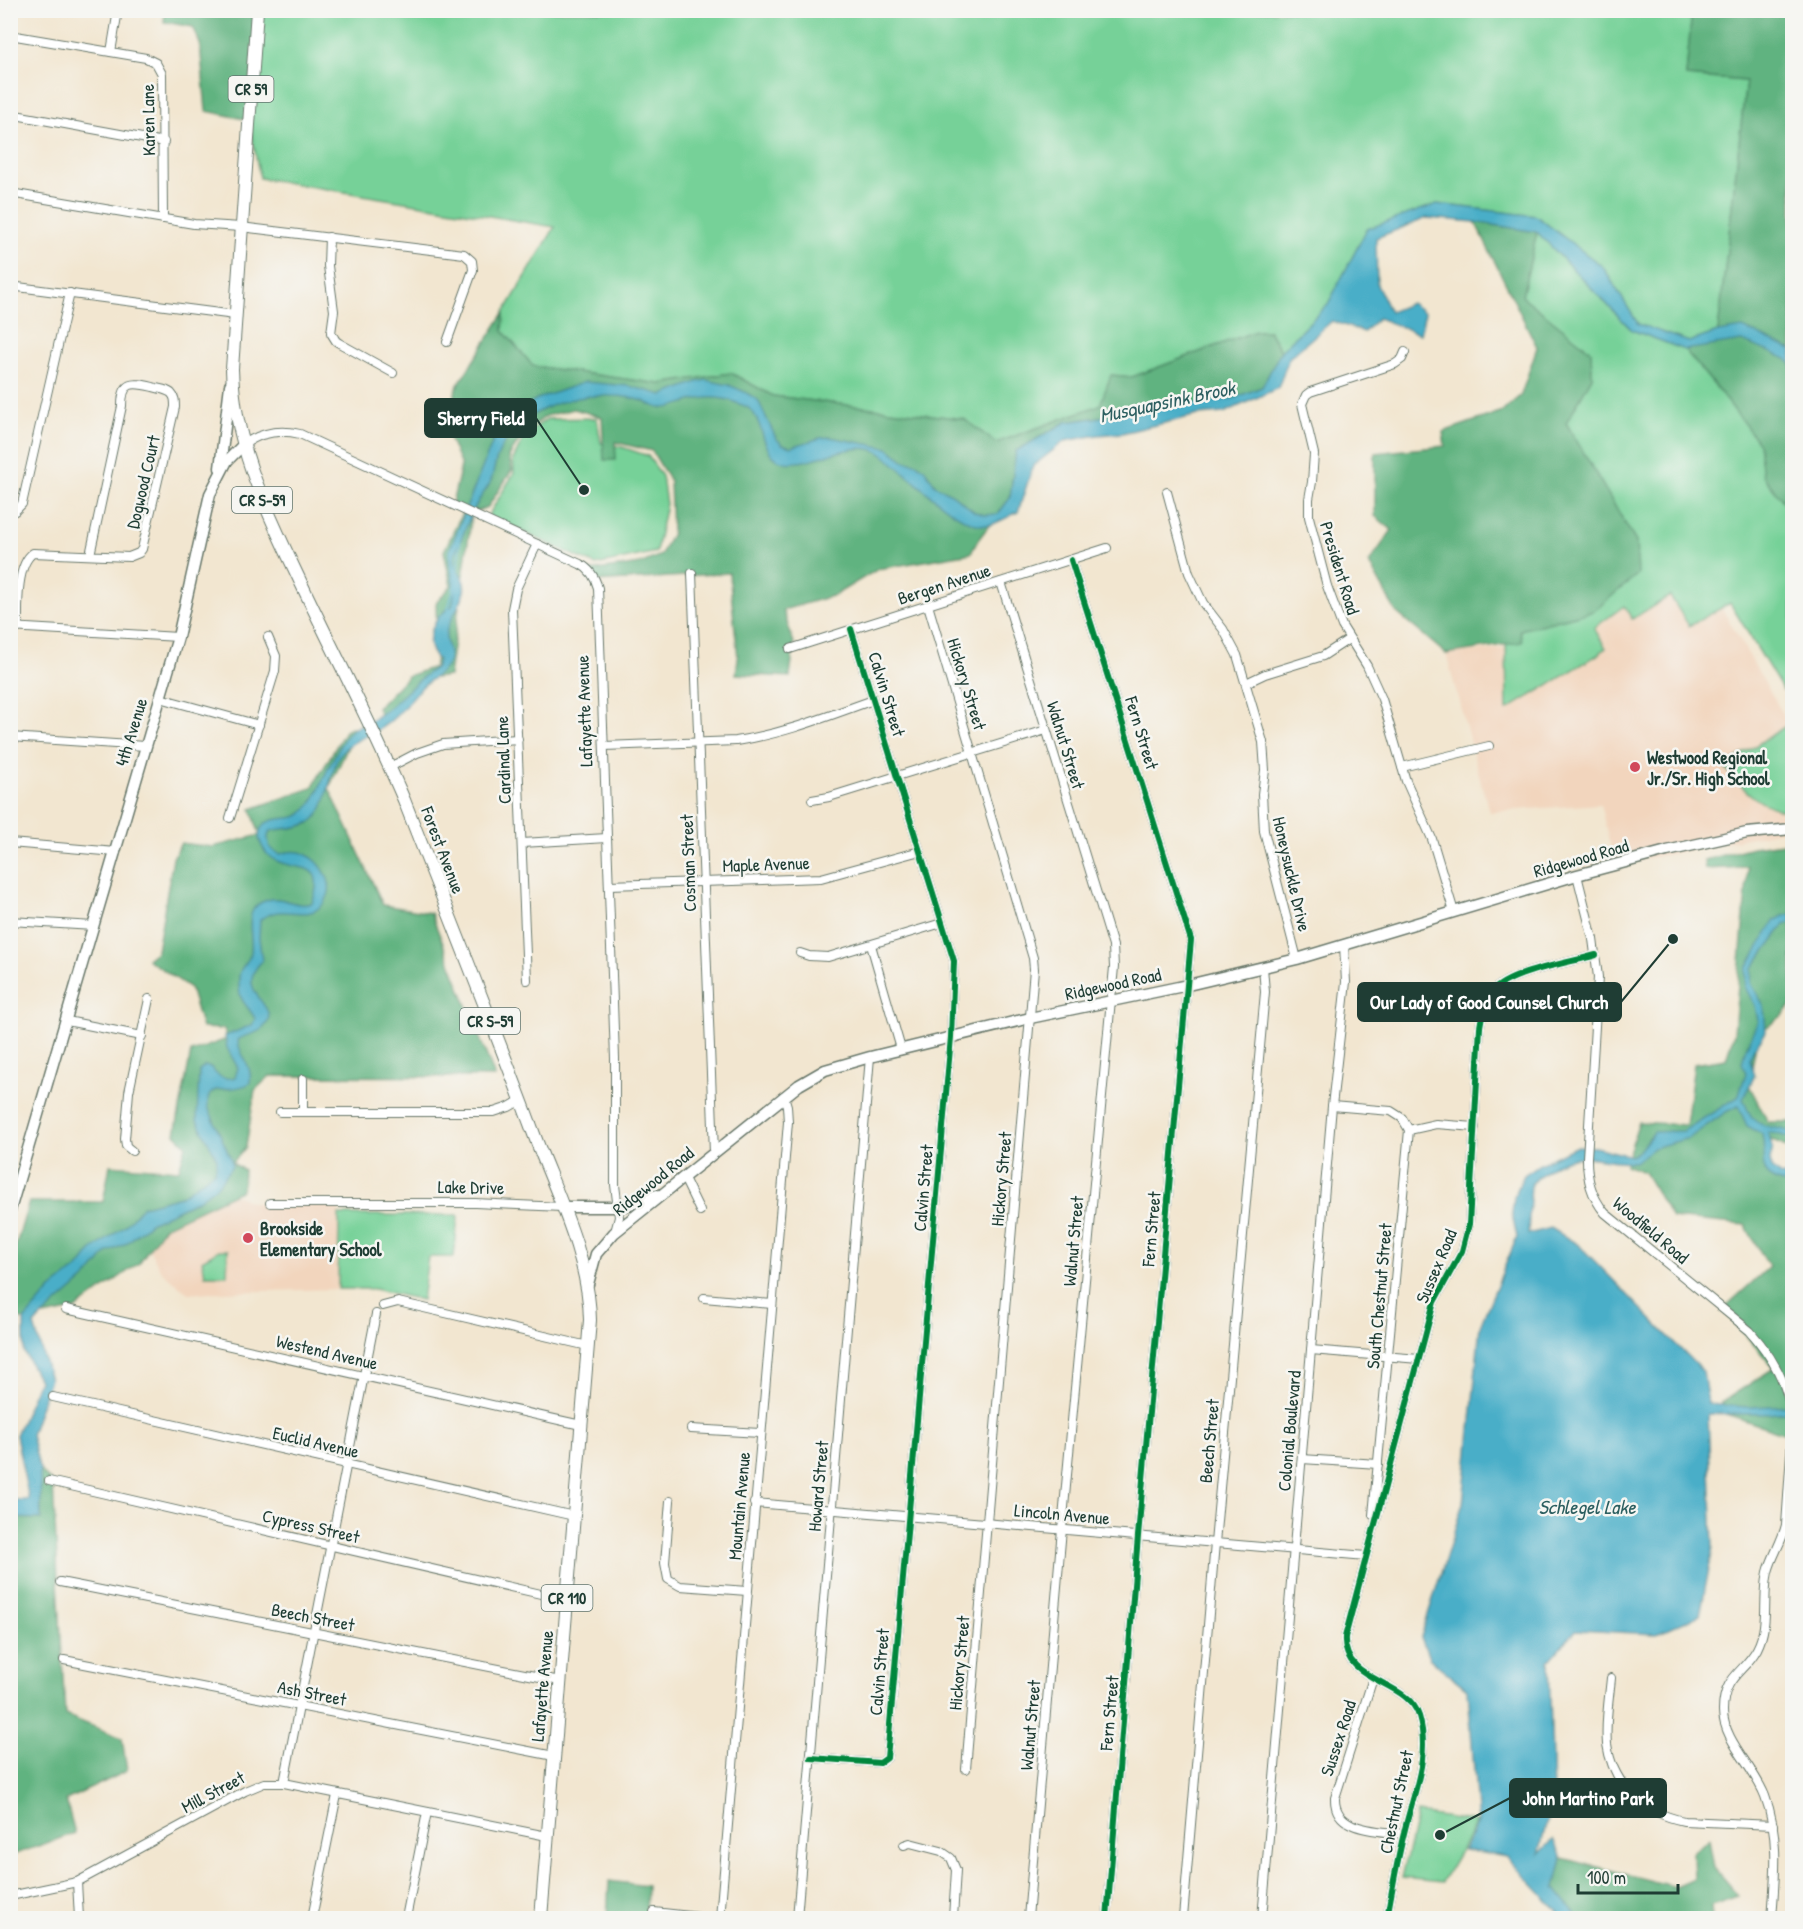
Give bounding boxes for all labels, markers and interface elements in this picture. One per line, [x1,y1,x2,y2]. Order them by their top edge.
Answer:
road number: CR 59 [228,76,274,102]
street label: Karen Lane [135,84,161,156]
water label: Musquapsink Brook [1097,373,1239,429]
callout: Sherry Field [425,399,536,437]
text: Sherry Field [437,404,525,432]
street label: Dogwood Court [120,432,166,531]
road number: CR S-59 [232,487,292,513]
street label: President Road [1314,519,1366,617]
street label: Bergen Avenue [894,557,994,611]
street label: Hickory Street [941,635,993,734]
street label: Calvin Street [862,649,912,740]
street label: Lafayette Avenue [570,655,598,767]
street label: Fern Street [1119,693,1165,773]
street label: 4th Avenue [109,695,153,769]
street label: Walnut Street [1041,698,1091,793]
street label: Cardinal Lane [489,716,517,804]
place label: Westwood Regional Jr./Sr. High School [1647,745,1771,792]
marker: Westwood Regional Jr./Sr. High School [1628,760,1642,774]
street label: Forest Avenue [415,802,471,897]
street label: Cosman Street [674,813,702,912]
street label: Honeysuckle Drive [1267,814,1317,934]
street label: Ridgewood Road [1530,832,1632,884]
street label: Maple Avenue [722,850,810,878]
street label: Ridgewood Road [1063,962,1163,1006]
callout: Our Lady of Good Counsel Church [1358,983,1621,1021]
text: Our Lady of Good Counsel Church [1370,988,1609,1016]
road number: CR S-59 [460,1008,520,1034]
street label: Hickory Street [984,1130,1018,1227]
street label: Ridgewood Road [607,1140,699,1222]
street label: Calvin Street [907,1143,939,1232]
street label: Lake Drive [438,1174,504,1200]
street label: Fern Street [1135,1190,1167,1268]
street label: Woodfield Road [1608,1191,1694,1269]
street label: Walnut Street [1057,1194,1089,1287]
place label: Brookside Elementary School [260,1216,383,1263]
street label: South Chestnut Street [1360,1221,1398,1370]
street label: Sussex Road [1409,1225,1463,1307]
marker: Brookside Elementary School [241,1231,255,1245]
street label: Westend Avenue [274,1328,380,1376]
street label: Colonial Boulevard [1271,1370,1307,1492]
street label: Beech Street [1193,1397,1225,1484]
street label: Euclid Avenue [270,1420,362,1464]
street label: Howard Street [802,1439,834,1532]
street label: Mountain Avenue [722,1451,756,1561]
water label: Schlegel Lake [1539,1493,1637,1521]
street label: Lincoln Avenue [1013,1497,1111,1531]
street label: Cypress Street [260,1503,363,1550]
road number: CR 110 [542,1585,592,1611]
street label: Beech Street [269,1597,357,1637]
street label: Hickory Street [942,1614,976,1711]
street label: Calvin Street [863,1627,895,1716]
street label: Lafayette Avenue [525,1629,559,1743]
street label: Ash Street [276,1674,349,1712]
street label: Fern Street [1093,1674,1125,1752]
street label: Walnut Street [1014,1678,1046,1771]
street label: Sussex Road [1314,1697,1362,1779]
street label: Chestnut Street [1373,1747,1419,1856]
street label: Mill Street [177,1764,250,1819]
callout: John Martino Park [1510,1779,1666,1817]
text: John Martino Park [1522,1784,1654,1811]
scale bar [1578,1857,1678,1895]
text: 100 m [1587,1865,1626,1890]

